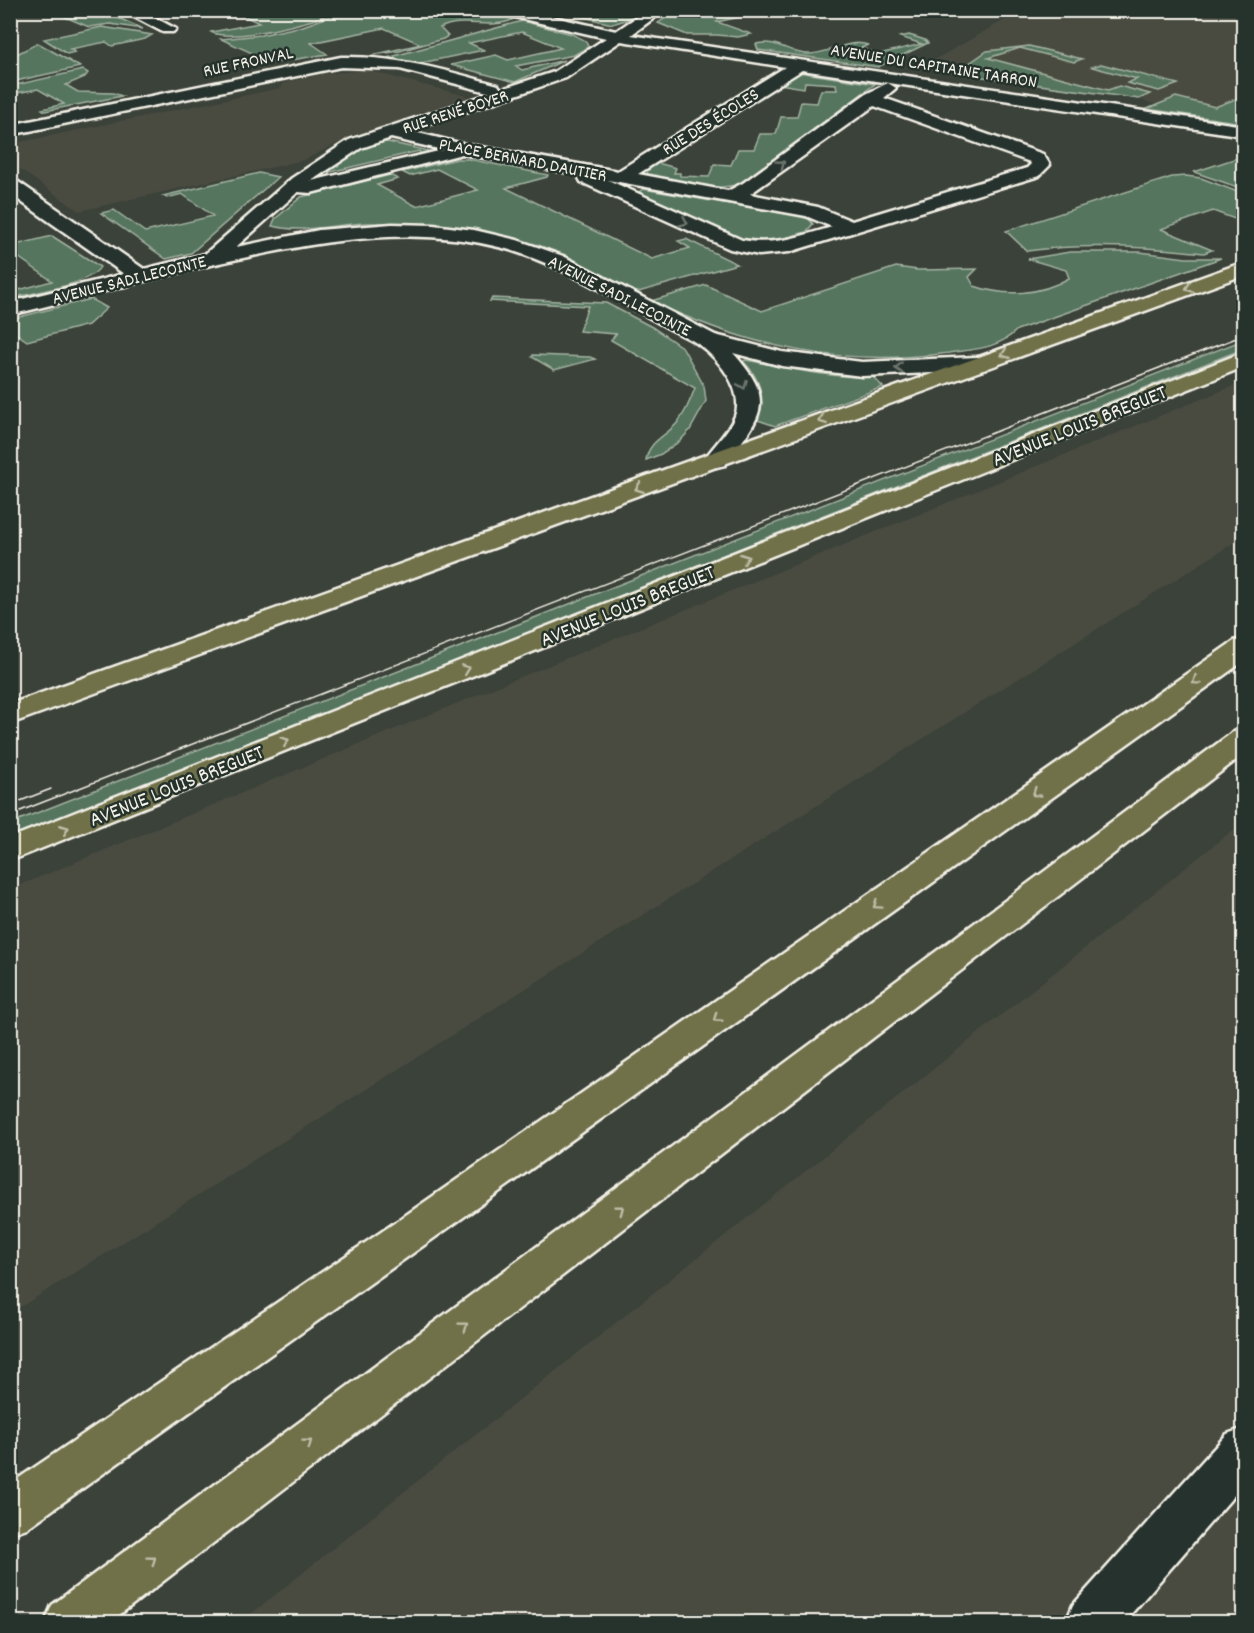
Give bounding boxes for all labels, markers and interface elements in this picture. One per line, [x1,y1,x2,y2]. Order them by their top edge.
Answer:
street label: AVENUE DU CAPITAINE TARRON [829,39,1039,96]
street label: RUE FRONVAL [201,42,297,85]
street label: RUE DES ÉCOLES [658,83,765,163]
street label: RUE RENÉ BOYER [399,84,512,142]
street label: PLACE BERNARD DAUTIER [436,133,609,190]
one-way arrow [774,161,785,172]
one-way arrow [677,214,688,226]
street label: AVENUE SADI LECOINTE [50,250,209,313]
street label: AVENUE SADI LECOINTE [543,250,695,344]
one-way arrow [1184,281,1194,294]
one-way arrow [1000,347,1011,360]
one-way arrow [894,362,903,375]
one-way arrow [736,378,748,389]
street label: AVENUE LOUIS BREGUET [988,379,1172,476]
one-way arrow [817,413,828,426]
one-way arrow [634,480,645,493]
one-way arrow [739,553,750,565]
street label: AVENUE LOUIS BREGUET [536,559,720,656]
one-way arrow [460,664,471,676]
one-way arrow [1191,674,1202,685]
one-way arrow [279,736,290,748]
street label: AVENUE LOUIS BREGUET [85,739,269,836]
one-way arrow [1032,786,1043,797]
one-way arrow [59,824,70,836]
one-way arrow [872,898,883,909]
one-way arrow [713,1011,724,1022]
one-way arrow [613,1205,624,1216]
one-way arrow [457,1322,468,1333]
one-way arrow [301,1439,312,1450]
one-way arrow [146,1557,157,1568]

